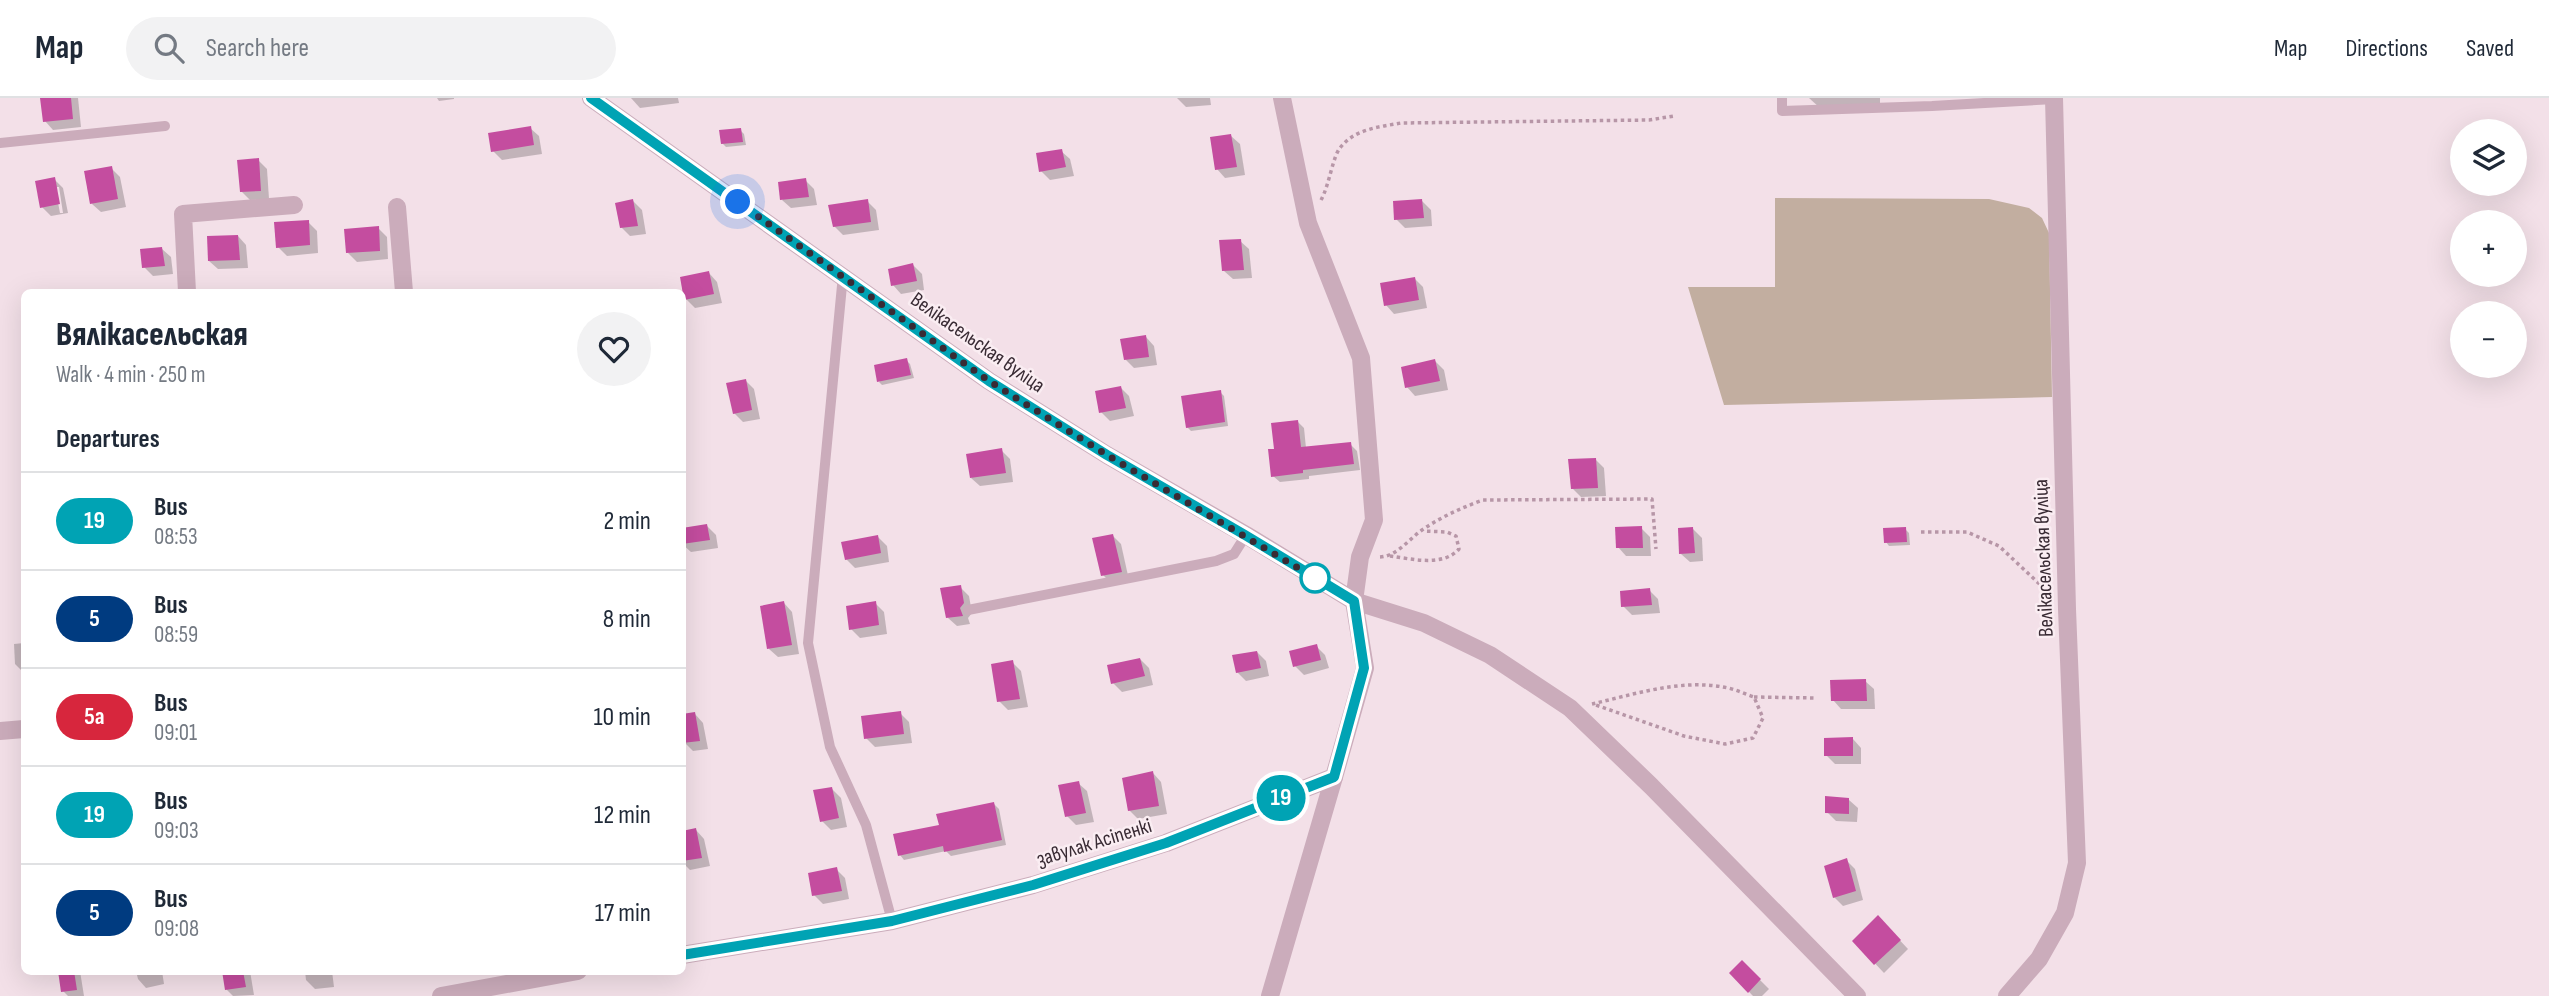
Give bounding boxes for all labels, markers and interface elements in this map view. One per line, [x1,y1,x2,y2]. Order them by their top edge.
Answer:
search box [126,17,616,80]
text: Map [35,28,84,68]
icon: search [150,29,188,67]
text: Search here [206,33,309,64]
text: Map [2274,34,2307,63]
text: Directions [2345,34,2428,63]
text: Saved [2466,34,2514,63]
map controls [2450,119,2527,378]
button: layers [2450,119,2527,196]
your location [720,184,755,219]
button: + [2450,210,2527,287]
street label: Велікасельская вуліца [906,287,1050,398]
button: − [2450,301,2527,378]
button: heart [577,312,651,386]
text: Вялікасельская [56,315,248,355]
text: Walk · 4 min · 250 m [56,361,206,389]
text: Departures [56,424,160,455]
street label: Велікасельская вуліца [2028,479,2059,637]
text: Bus [154,492,188,523]
text: 19 [84,506,105,535]
text: 2 min [603,506,651,537]
text: 08:53 [154,523,198,551]
unlabelled marker [1300,563,1330,593]
text: Bus [154,590,188,621]
text: 5 [89,604,100,633]
text: 8 min [603,604,651,635]
text: 08:59 [154,621,198,649]
text: Bus [154,688,188,719]
text: 5а [84,702,105,731]
text: 10 min [594,702,651,733]
text: 09:01 [154,719,197,747]
line badge: 19 [1250,775,1312,821]
text: 19 [1271,783,1291,812]
text: Bus [154,786,188,817]
text: 19 [84,800,105,829]
text: 12 min [594,800,651,831]
street label: завулак Асіпенкі [1034,813,1155,872]
text: 09:03 [154,817,199,845]
text: Bus [154,884,188,915]
text: 5 [89,898,100,927]
text: 17 min [595,898,651,929]
text: 09:08 [154,915,199,943]

